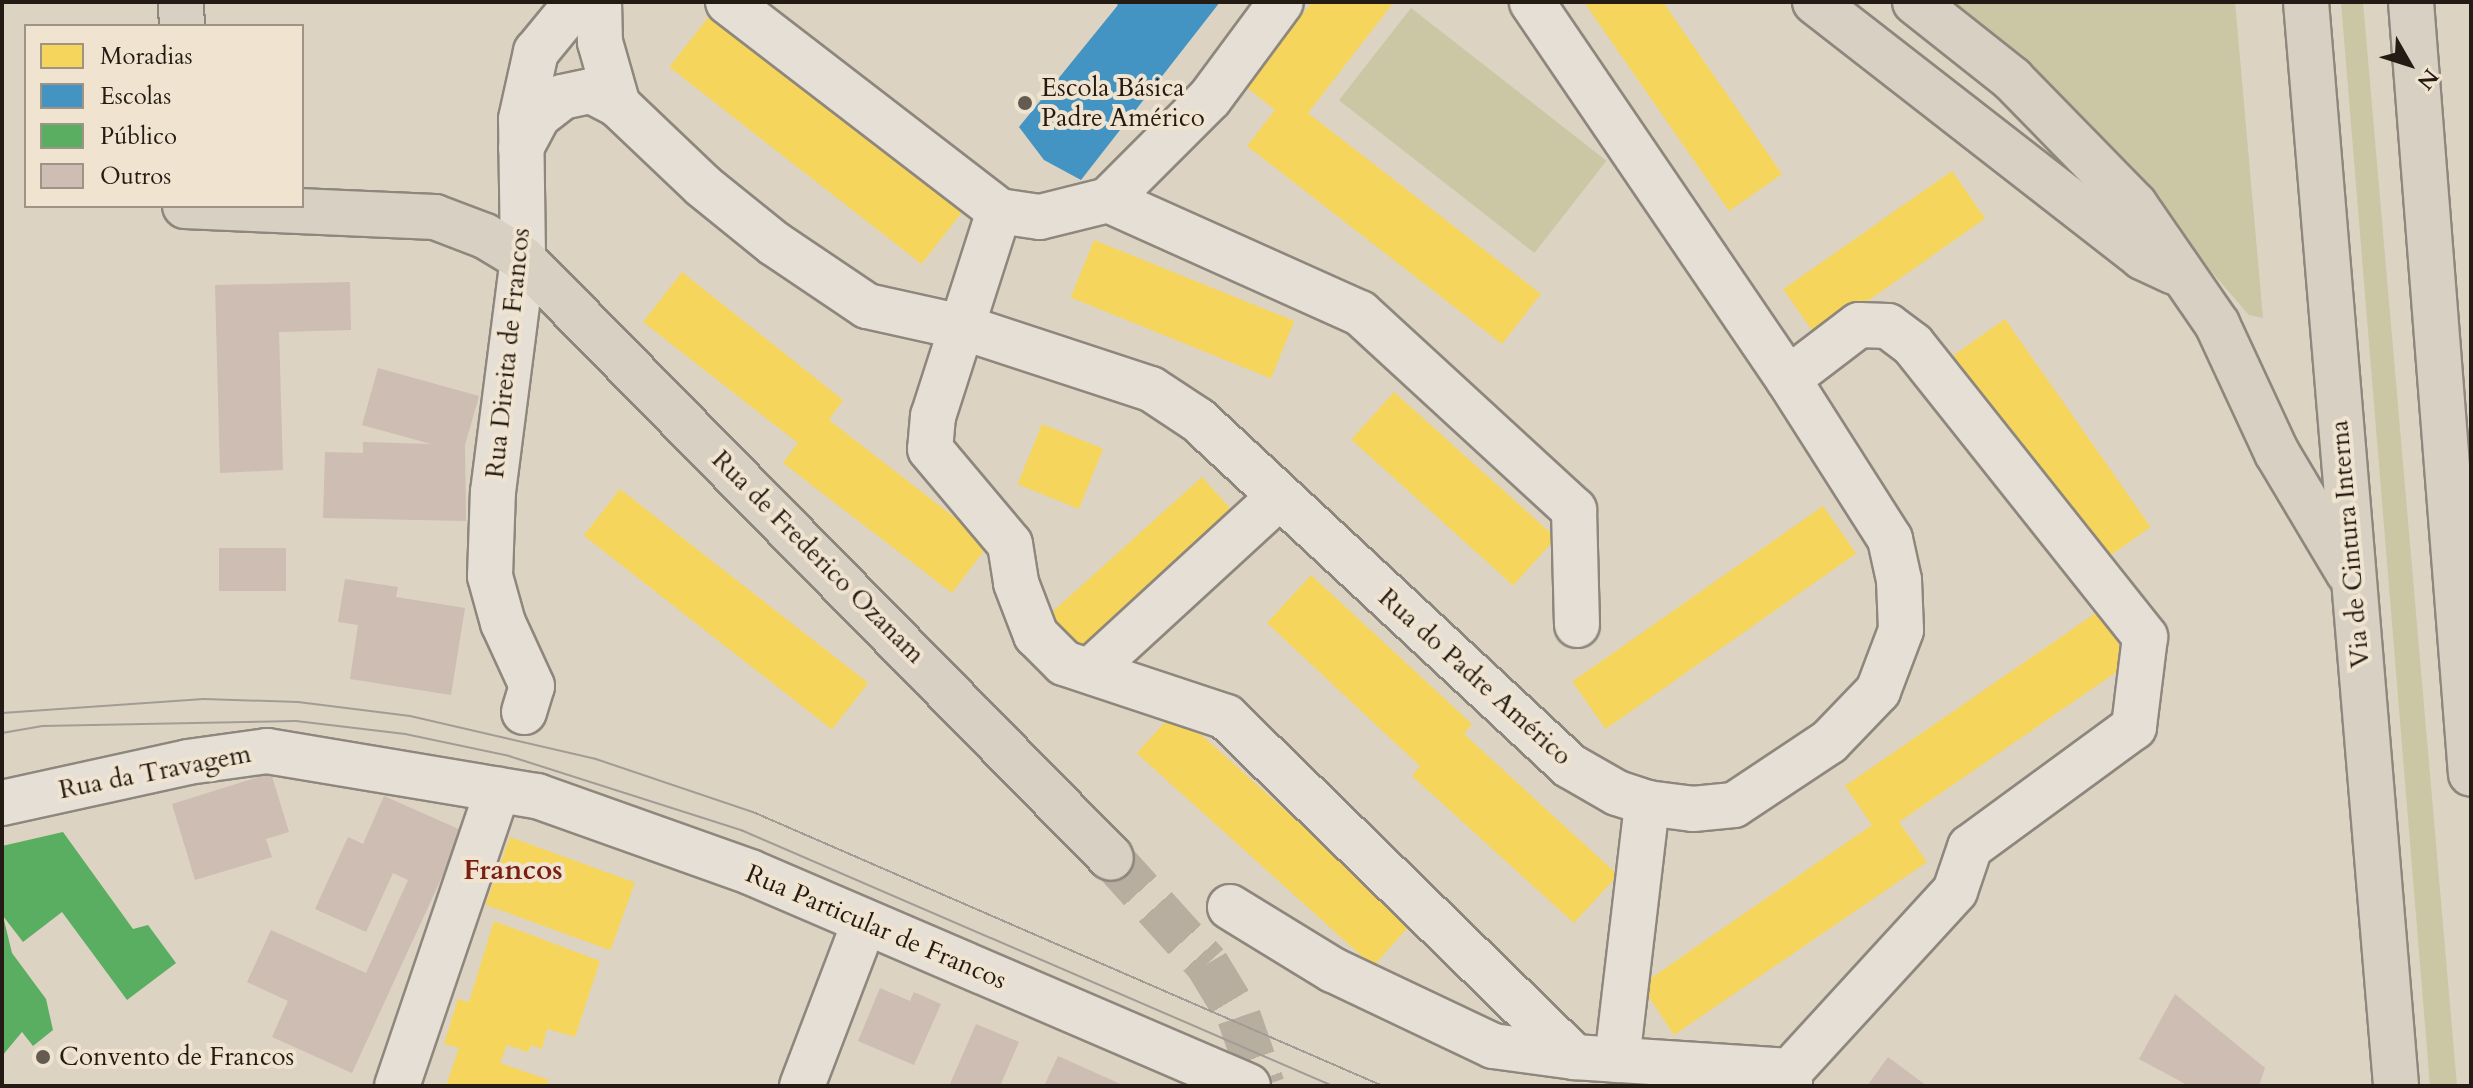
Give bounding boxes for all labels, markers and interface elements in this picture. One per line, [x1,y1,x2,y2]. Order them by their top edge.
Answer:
legend [24,24,304,208]
north arrow [2369,24,2449,104]
text: Moradias [100,40,193,73]
text: N [2410,62,2445,96]
place label: Escola Básica Padre Américo [1041,72,1205,134]
text: Escolas [100,80,171,113]
marker: Escola Básica Padre Américo [1016,94,1034,112]
text: Público [100,120,177,153]
text: Outros [100,160,171,193]
street label: Rua Direita de Francos [479,226,537,480]
street label: Via de Cintura Interna [2324,419,2376,669]
street label: Rua de Frederico Ozanam [705,444,931,670]
street label: Rua do Padre Américo [1372,582,1578,772]
street label: Rua da Travagem [56,738,254,806]
district label: Francos [463,853,563,887]
street label: Rua Particular de Francos [741,858,1011,996]
place label: Convento de Francos [59,1041,294,1073]
marker: Convento de Francos [34,1048,52,1066]

